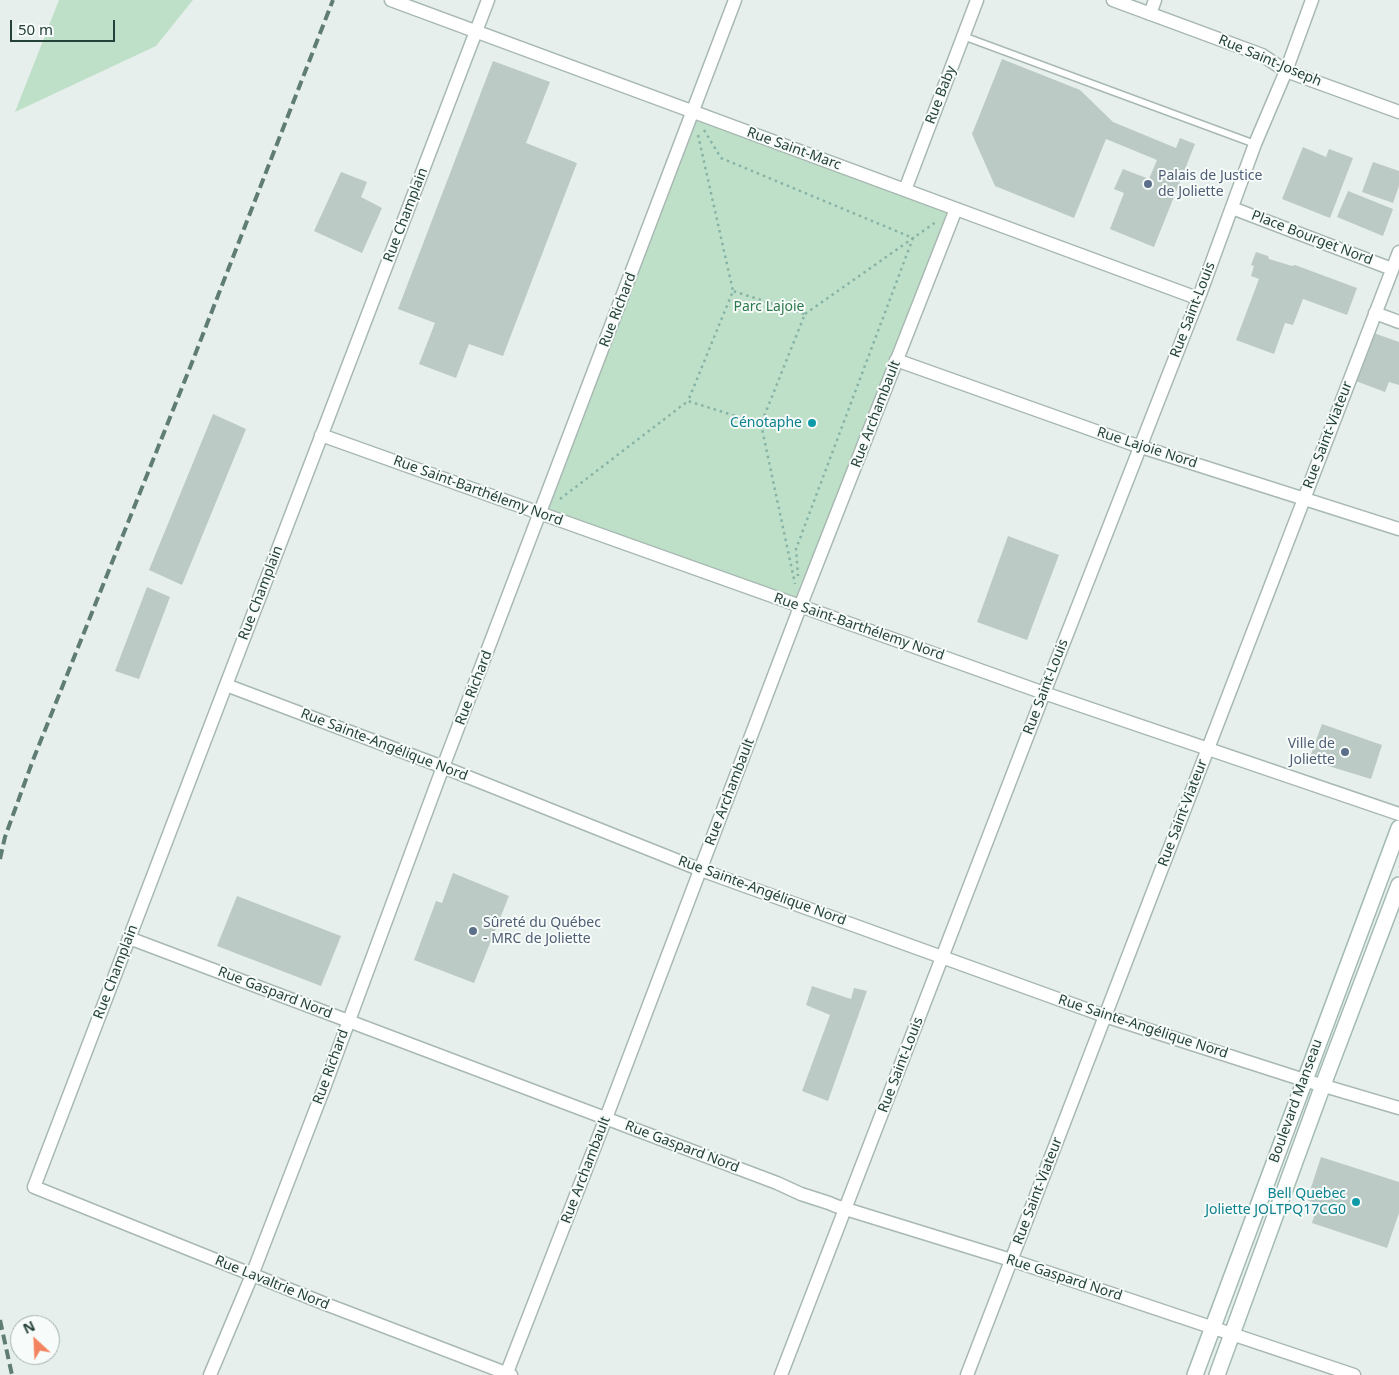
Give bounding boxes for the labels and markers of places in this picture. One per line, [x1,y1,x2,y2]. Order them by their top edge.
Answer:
place label: Palais de Justice de Joliette [1158,168,1262,200]
marker: Palais de Justice de Joliette [1142,178,1154,190]
place label: Cénotaphe [730,415,802,431]
marker: Cénotaphe [806,417,818,429]
place label: Ville de Joliette [1288,736,1335,769]
marker: Ville de Joliette [1339,746,1351,758]
place label: Sûreté du Québec - MRC de Joliette [483,915,601,948]
marker: Sûreté du Québec - MRC de Joliette [467,925,479,937]
place label: Bell Quebec Joliette JOLTPQ17CG0 [1205,1186,1346,1218]
marker: Bell Quebec Joliette JOLTPQ17CG0 [1350,1196,1362,1208]

